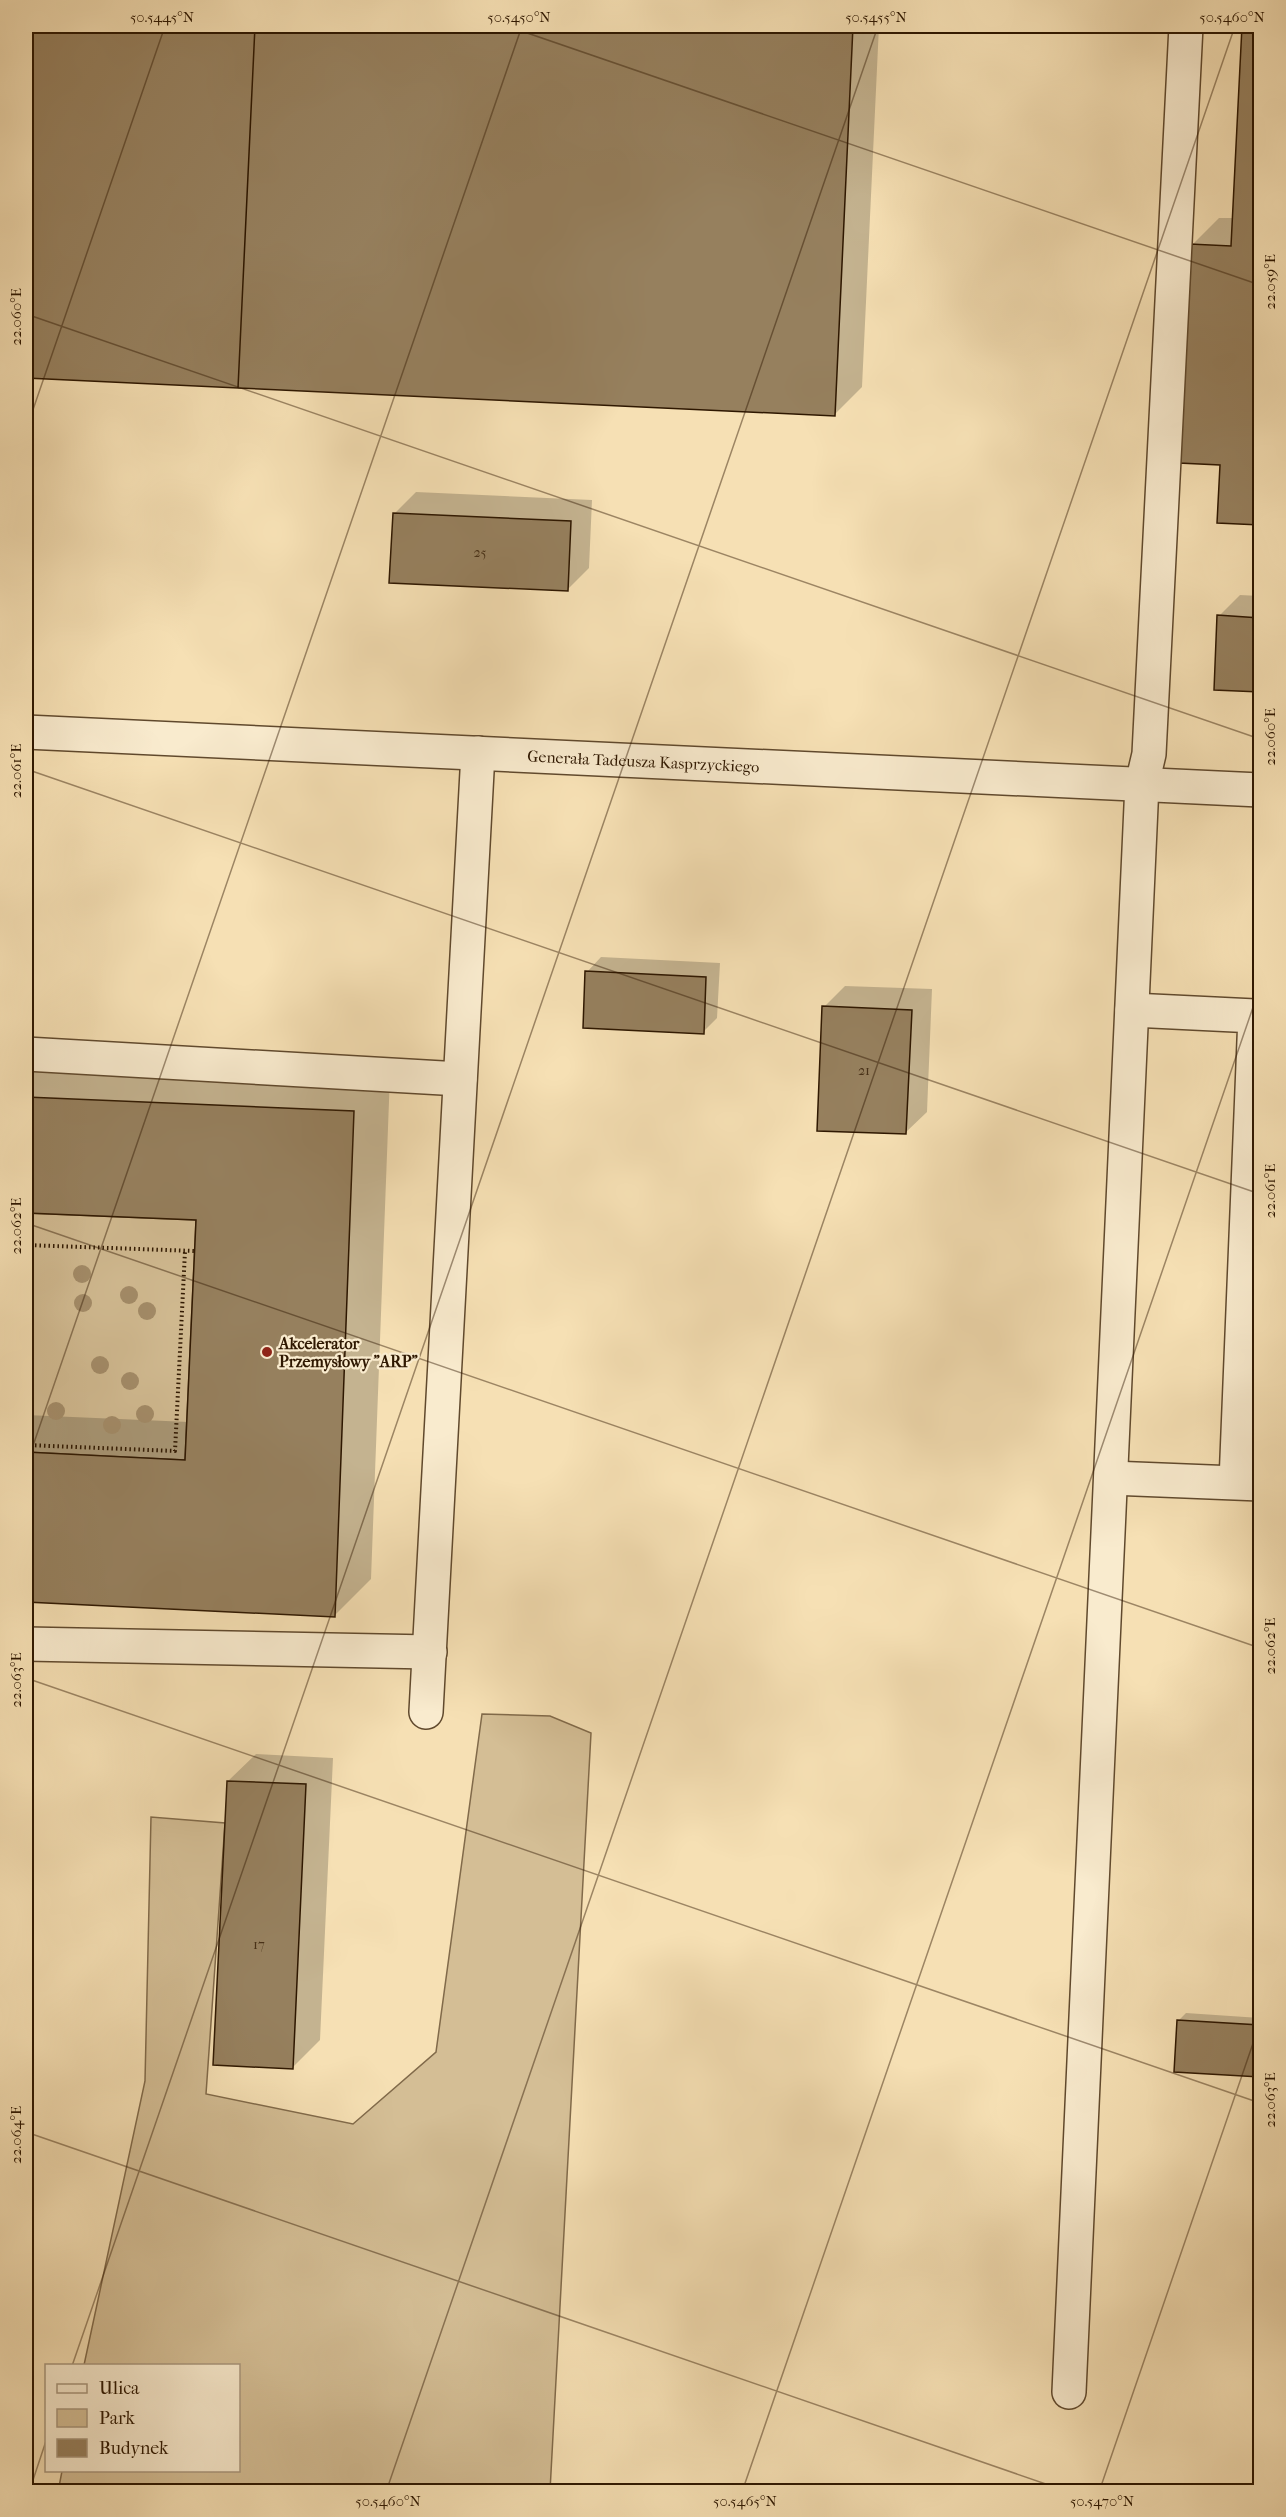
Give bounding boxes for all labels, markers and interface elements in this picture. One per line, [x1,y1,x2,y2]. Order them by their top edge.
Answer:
text: 50.5445°N [130,8,195,26]
text: 50.5450°N [487,8,551,26]
text: 50.5455°N [845,8,907,26]
text: 50.5460°N [1199,8,1265,26]
text: 22.059°E [1261,254,1279,310]
text: 22.060°E [7,288,25,346]
house number: 25 [473,544,487,561]
text: 22.060°E [1261,708,1279,766]
text: 22.061°E [7,744,25,798]
street label: Generała Tadeusza Kasprzyckiego [527,746,760,776]
house number: 21 [858,1062,870,1079]
text: 22.061°E [1261,1164,1279,1218]
text: 22.062°E [7,1197,25,1255]
place label: Akcelerator Przemysłowy "ARP" [278,1334,418,1372]
marker: Akcelerator Przemysłowy "ARP" [260,1345,274,1359]
text: 22.062°E [1261,1617,1279,1675]
text: 22.063°E [7,1652,25,1708]
house number: 17 [253,1936,265,1953]
text: 22.063°E [1261,2072,1279,2128]
text: 22.064°E [7,2106,25,2164]
legend [45,2364,240,2472]
text: Ulica [99,2378,140,2399]
text: Park [99,2408,136,2429]
text: Budynek [99,2438,169,2459]
text: 50.5460°N [355,2492,421,2510]
text: 50.5465°N [713,2492,778,2510]
text: 50.5470°N [1070,2492,1135,2510]

